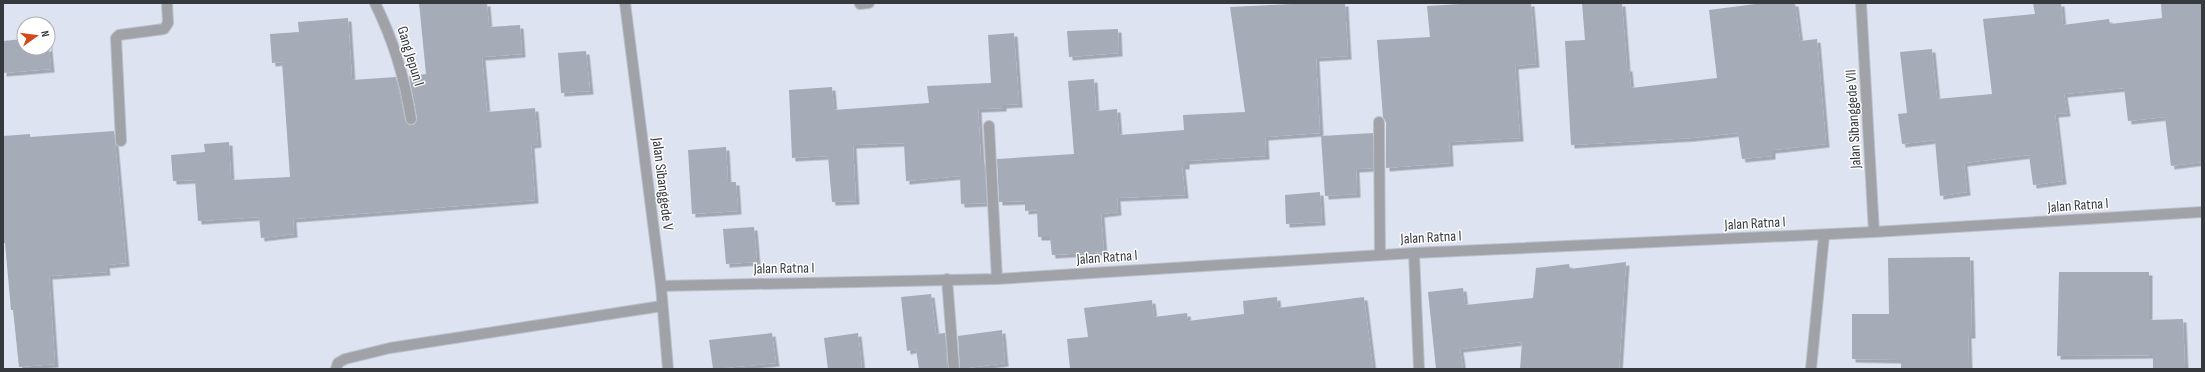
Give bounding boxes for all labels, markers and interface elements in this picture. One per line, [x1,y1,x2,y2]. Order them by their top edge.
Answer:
north arrow [16,16,56,56]
street label: Gang Jepun I [392,24,429,88]
text: N [38,29,52,38]
street label: Jalan Sibanggede VII [1841,69,1866,170]
street label: Jalan Sibanggede V [647,136,678,232]
street label: Jalan Ratna I [2046,194,2109,217]
street label: Jalan Ratna I [1723,212,1786,235]
street label: Jalan Ratna I [1399,226,1462,249]
street label: Jalan Ratna I [1075,246,1138,269]
street label: Jalan Ratna I [752,258,815,279]

